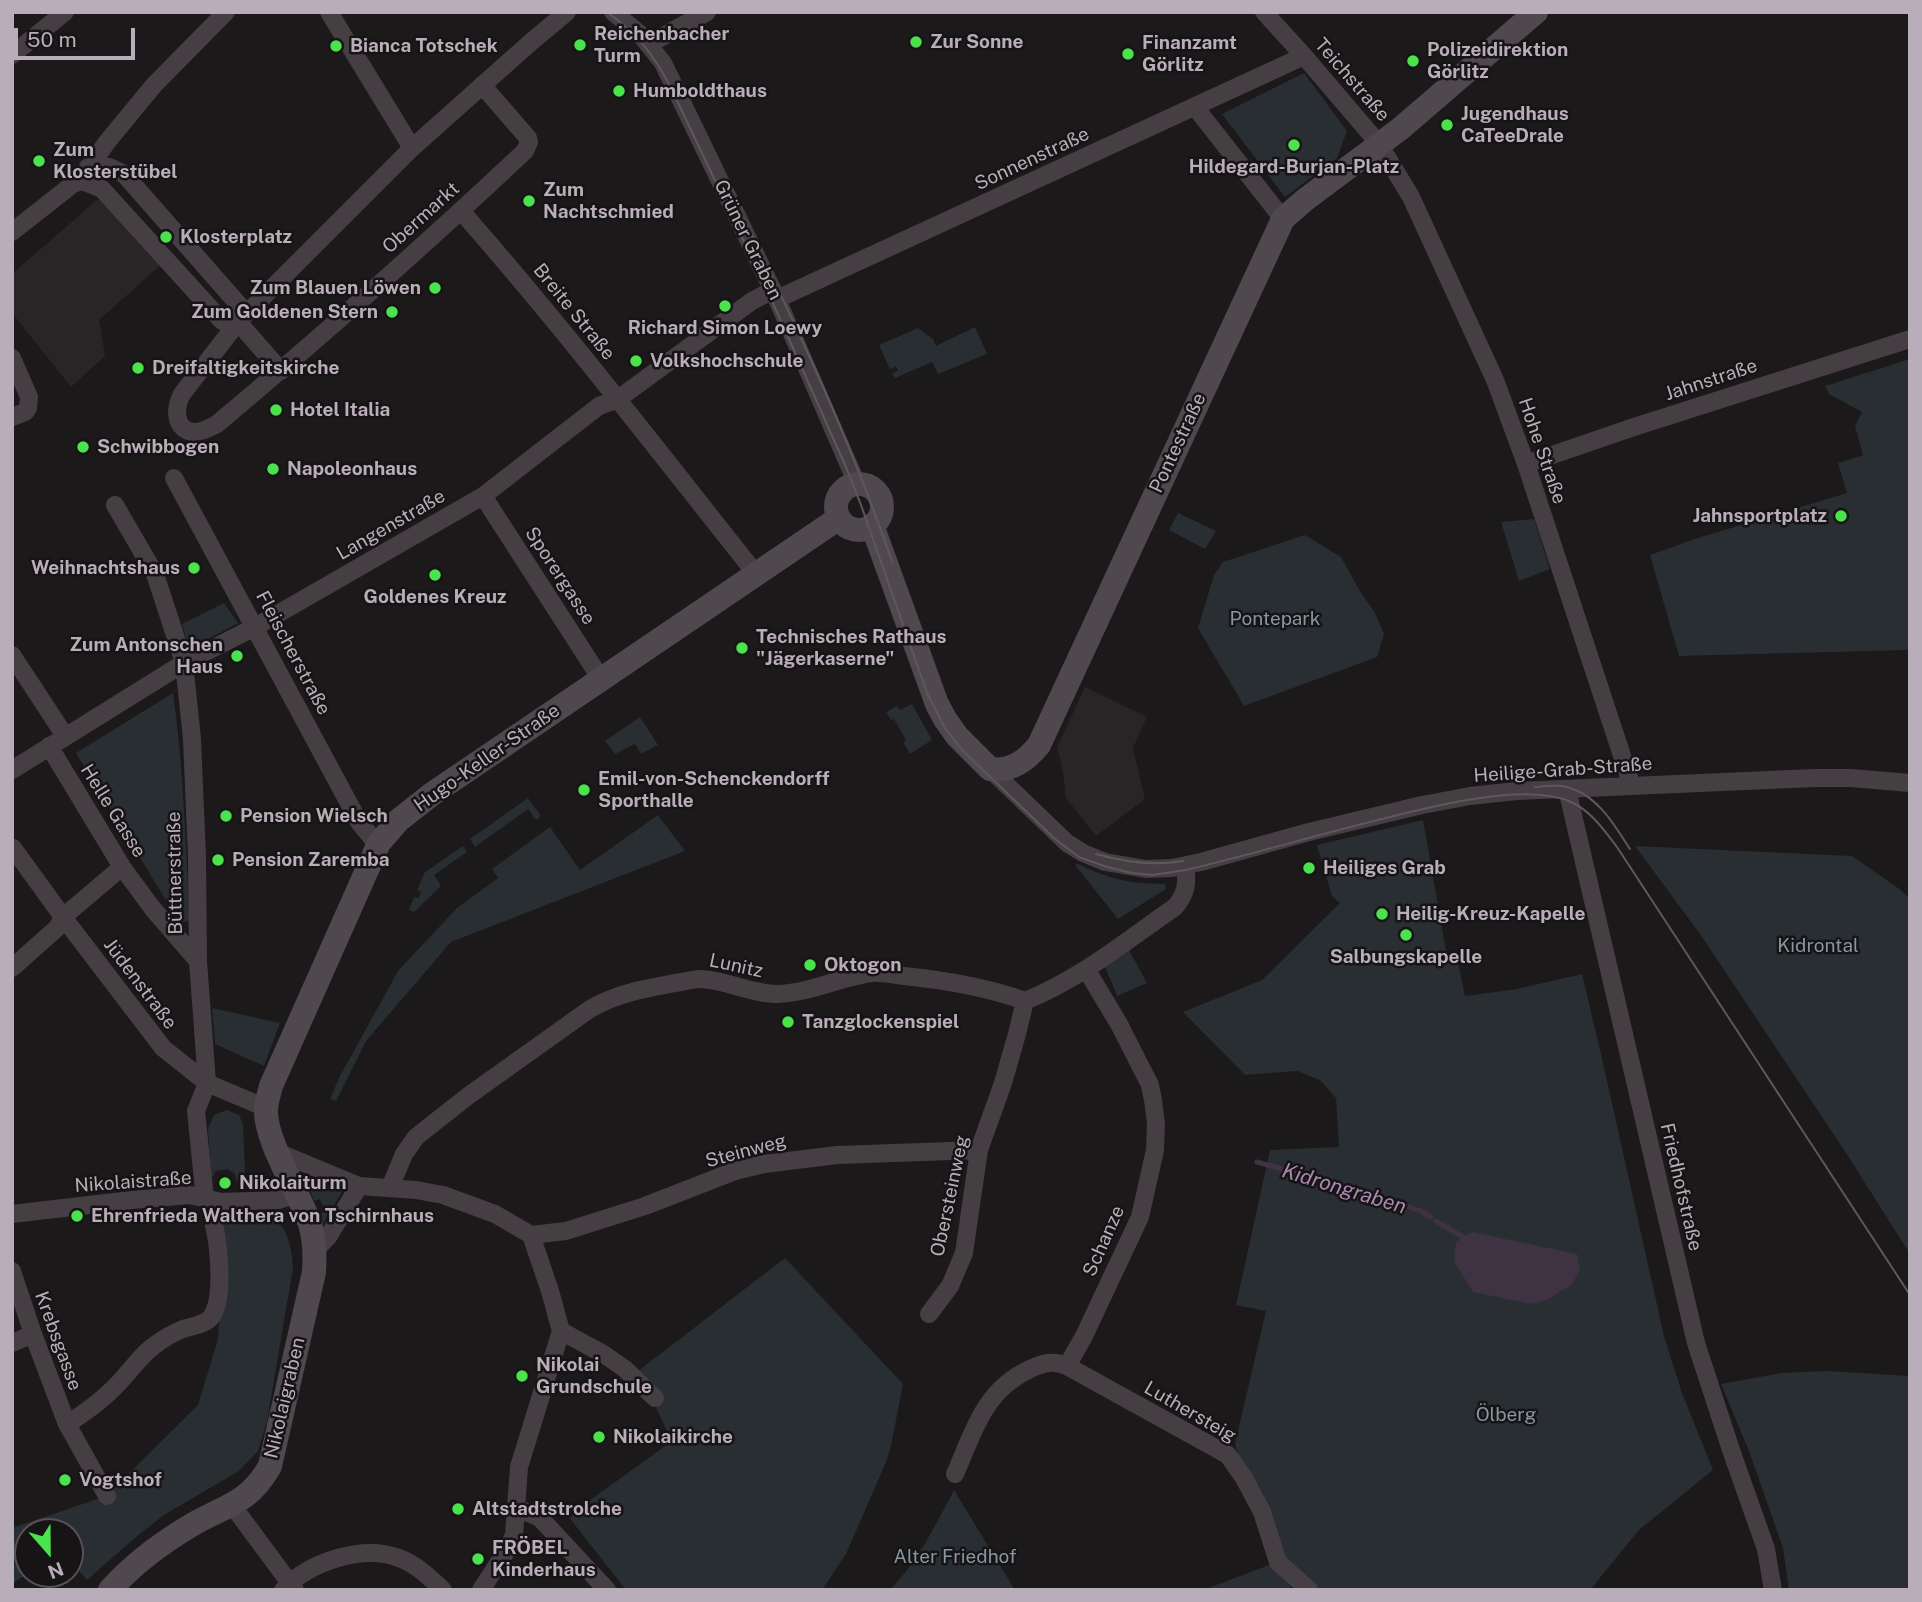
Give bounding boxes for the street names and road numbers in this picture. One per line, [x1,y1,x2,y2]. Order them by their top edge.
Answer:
street label: Teichstraße [1310,34,1394,126]
street label: Sonnenstraße [971,123,1093,195]
street label: Grüner Graben [709,176,787,304]
street label: Obermarkt [378,178,464,258]
street label: Breite Straße [528,259,620,365]
street label: Jahnstraße [1662,354,1760,406]
street label: Pontestraße [1145,390,1211,496]
street label: Hohe Straße [1513,395,1571,507]
street label: Langenstraße [333,485,449,565]
street label: Sporergasse [520,523,600,629]
street label: Fleischerstraße [251,587,335,719]
street label: Hugo-Keller-Straße [410,699,564,817]
street label: Heilige-Grab-Straße [1473,752,1653,788]
street label: Helle Gasse [75,760,151,862]
street label: Büttnerstraße [163,811,187,935]
street label: Jüdenstraße [98,934,182,1034]
street label: Lunitz [707,949,765,983]
street label: Friedhofstraße [1655,1121,1707,1253]
street label: Steinweg [703,1129,789,1173]
street label: Obersteinweg [926,1133,974,1259]
street label: Nikolaistraße [74,1167,192,1197]
street label: Schanze [1078,1202,1130,1280]
street label: Krebsgasse [30,1288,86,1394]
street label: Nikolaigraben [260,1335,310,1461]
street label: Luthersteig [1140,1377,1240,1447]

